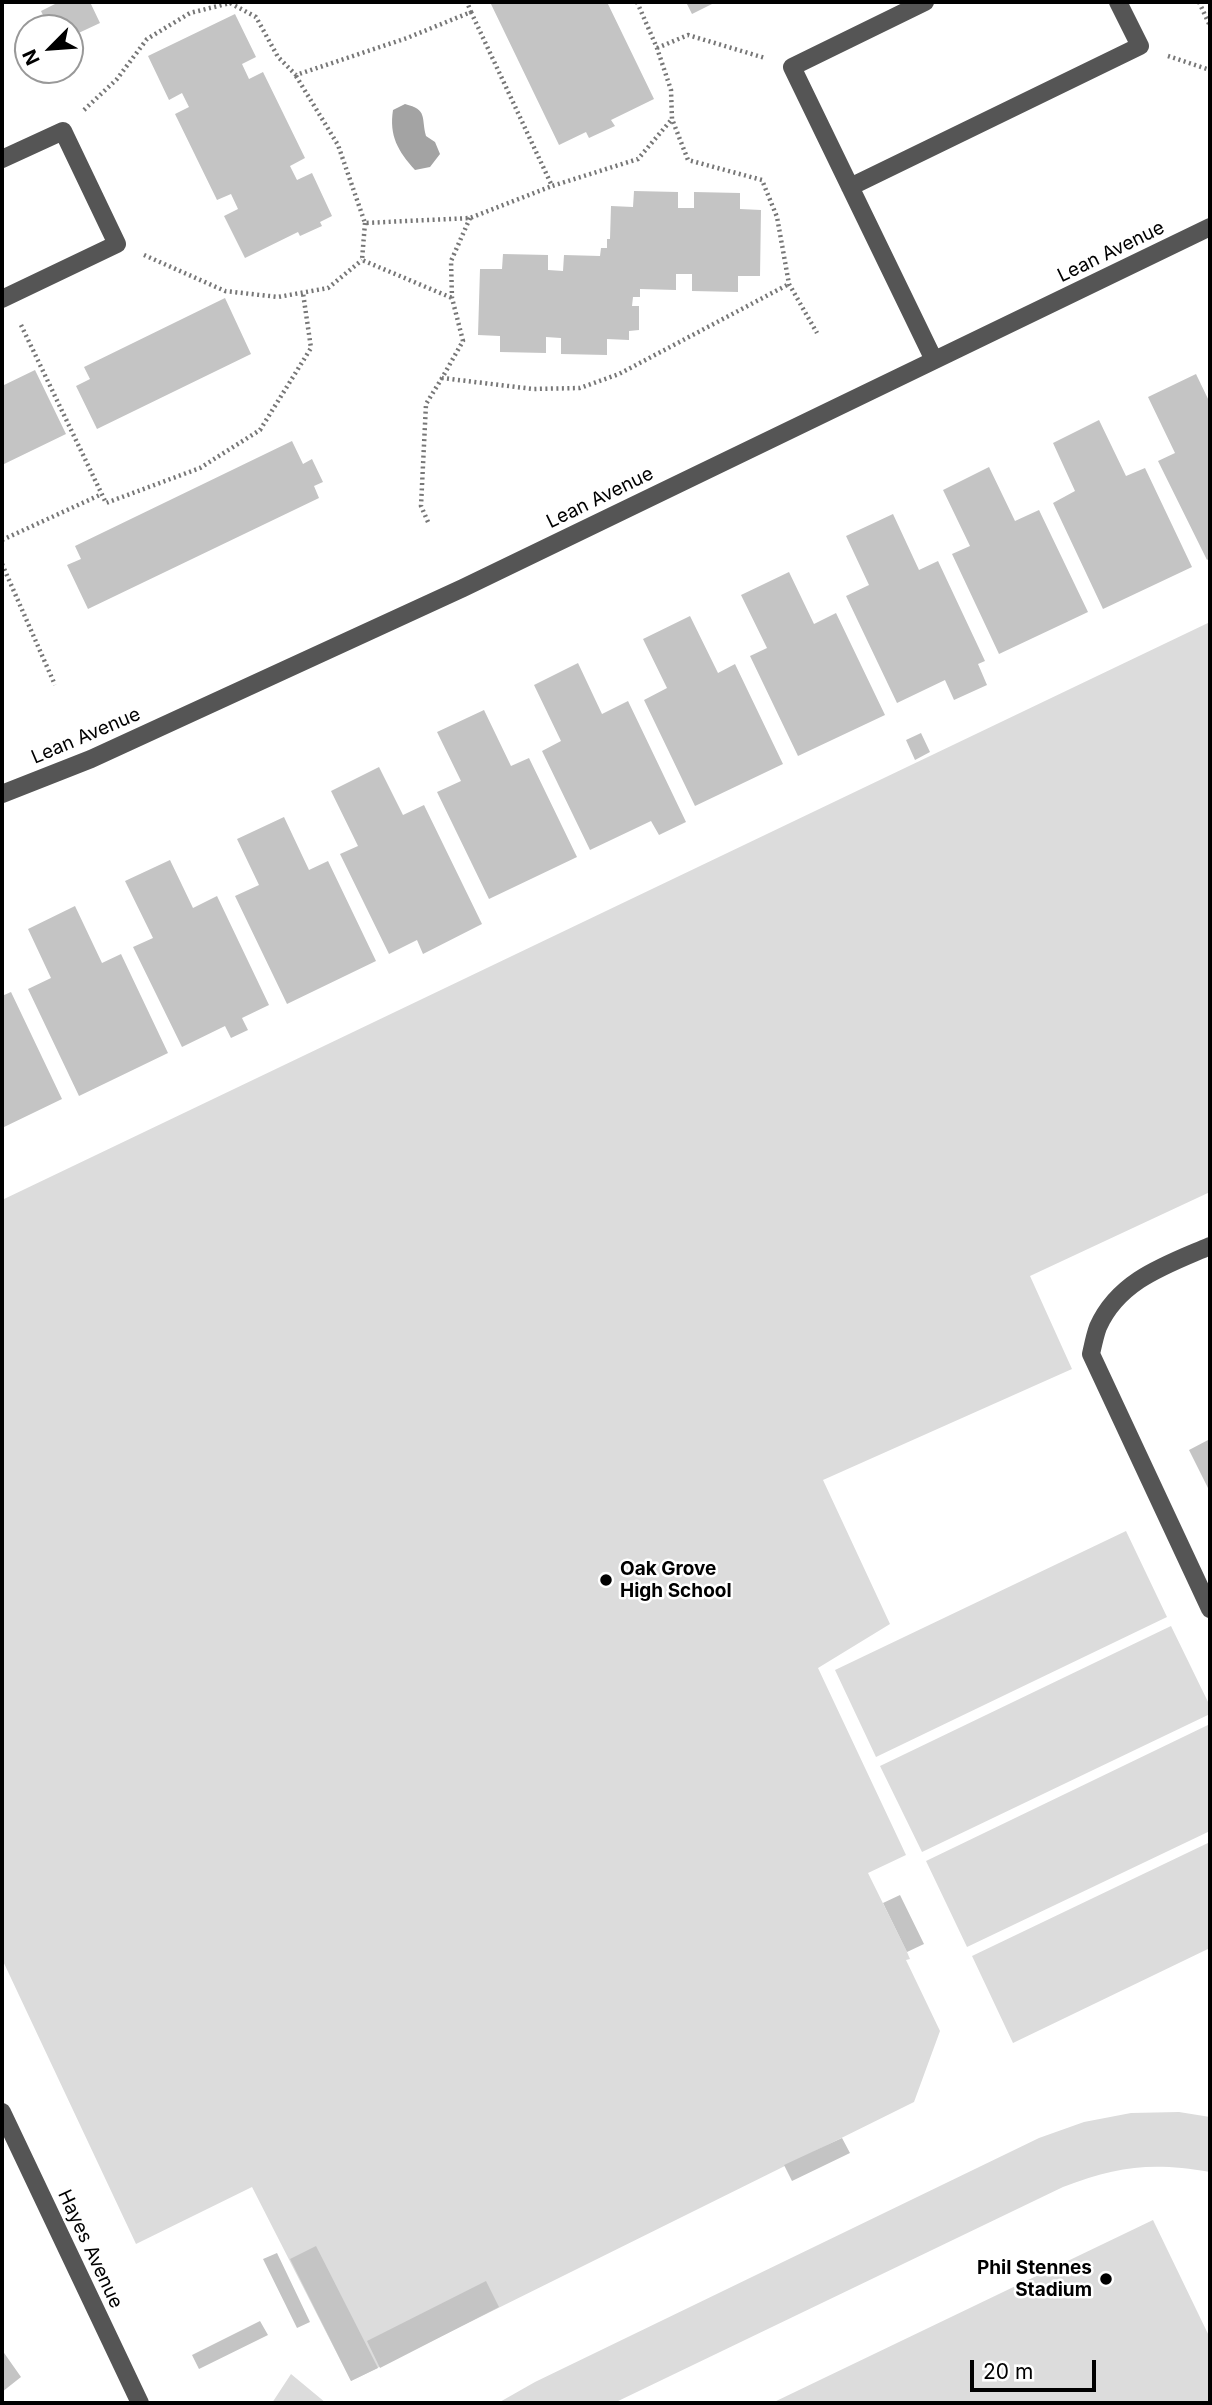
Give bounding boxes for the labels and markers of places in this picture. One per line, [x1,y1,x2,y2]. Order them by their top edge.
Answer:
place label: Oak Grove High School [620,1558,732,1602]
marker: Oak Grove High School [598,1572,614,1588]
place label: Phil Stennes Stadium [977,2257,1092,2301]
marker: Phil Stennes Stadium [1098,2271,1114,2287]

